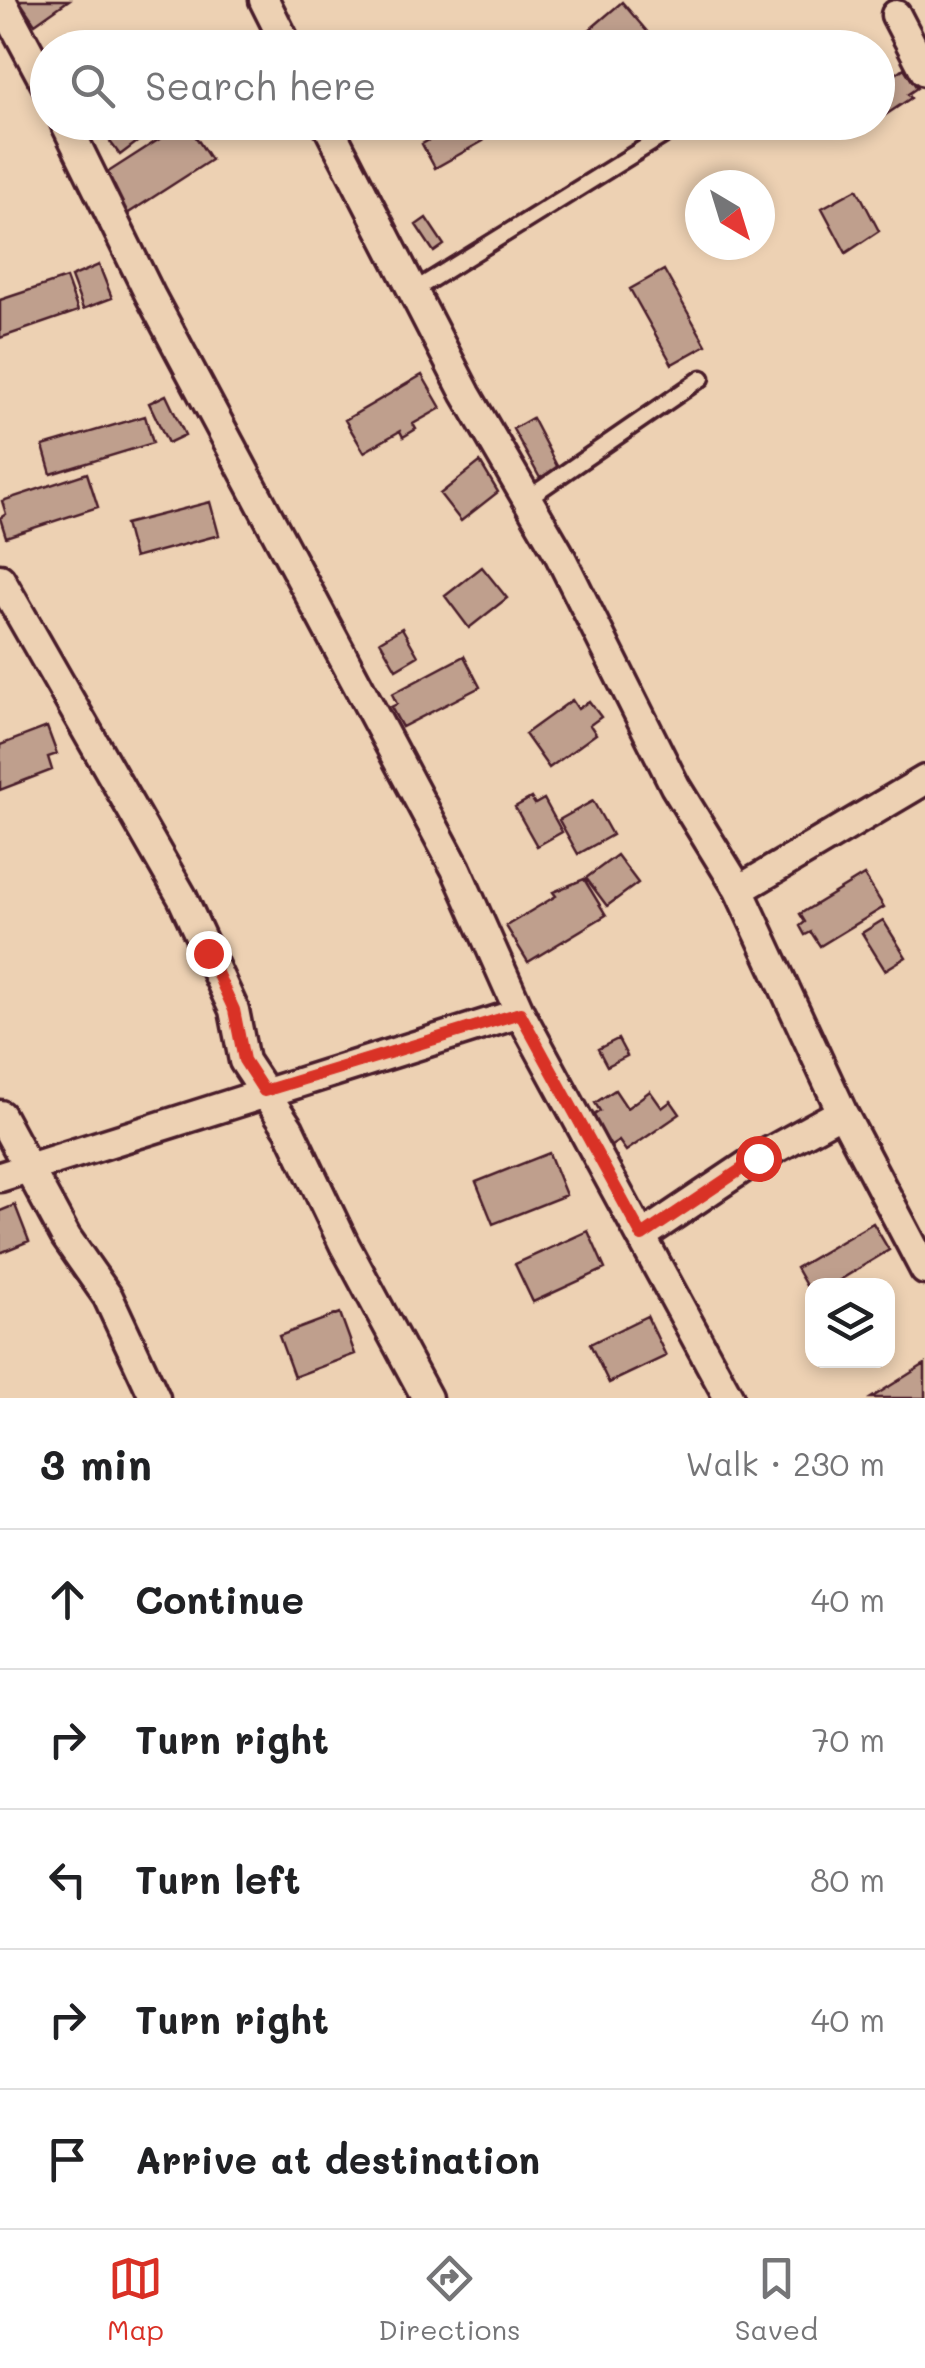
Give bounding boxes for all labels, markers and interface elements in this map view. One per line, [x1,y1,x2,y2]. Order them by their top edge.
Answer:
search box [30,30,895,140]
icon: search [65,58,120,113]
text: Search here [145,60,376,110]
north arrow [685,170,775,260]
route end [186,931,232,977]
route start [736,1136,782,1182]
map controls [805,1278,895,1368]
button: layers [805,1278,895,1368]
text: 3 min [40,1436,152,1491]
text: Walk · 230 m [685,1442,885,1484]
icon: ahead [40,1572,95,1627]
text: Continue [135,1574,304,1624]
text: 40 m [811,1578,885,1620]
icon: right [40,1712,95,1767]
text: Turn right [135,1714,329,1764]
text: 70 m [812,1718,885,1760]
icon: left [40,1852,95,1907]
text: Turn left [135,1854,301,1904]
text: 80 m [810,1858,885,1900]
icon: right [40,1992,95,2047]
text: Turn right [135,1994,329,2044]
text: 40 m [811,1998,885,2040]
icon: arrive [40,2132,95,2187]
text: Arrive at destination [135,2134,540,2184]
tab: Map [107,2251,164,2347]
tab: Directions [378,2251,521,2347]
tab: Saved [735,2251,818,2347]

